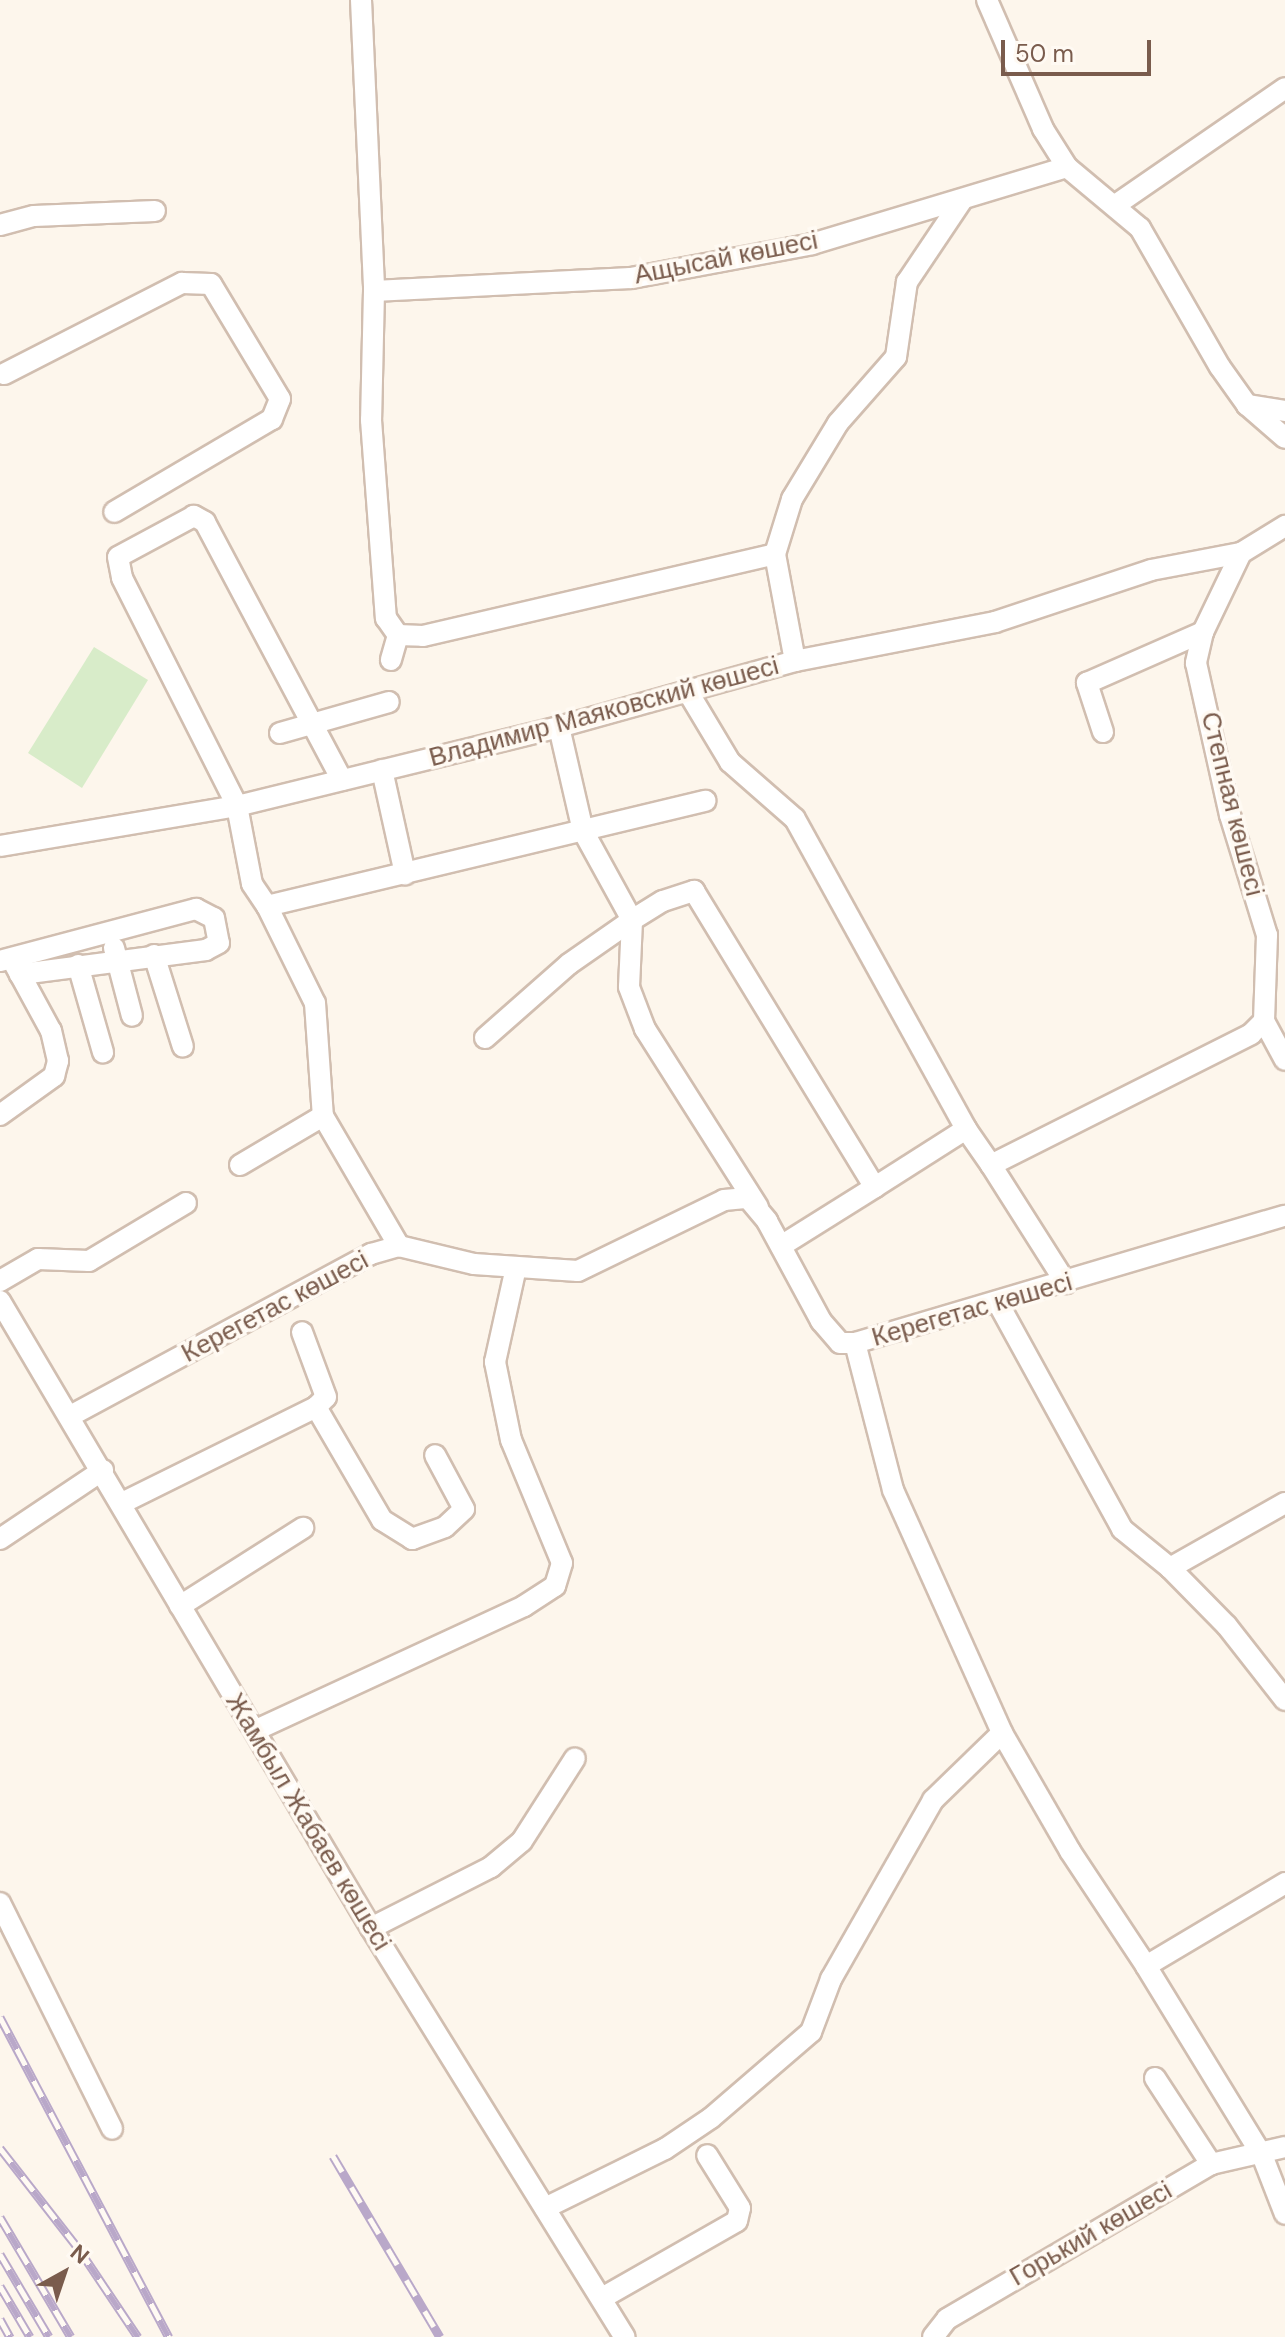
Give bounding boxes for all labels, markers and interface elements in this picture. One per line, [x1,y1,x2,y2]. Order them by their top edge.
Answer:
scale bar [1005,24,1155,74]
text: 50 m [1015,38,1074,69]
street label: Ащысай көшесі [632,225,820,291]
street label: Владимир Маяковский көшесі [426,650,782,774]
street label: Степная көшесі [1194,709,1270,899]
street label: Керегетас көшесі [176,1245,374,1369]
street label: Керегетас көшесі [868,1266,1076,1354]
street label: Жамбыл Жабаев көшесі [219,1688,397,1956]
street label: Горький көшесі [1004,2175,1178,2293]
north arrow [24,2233,104,2313]
text: N [64,2238,95,2270]

